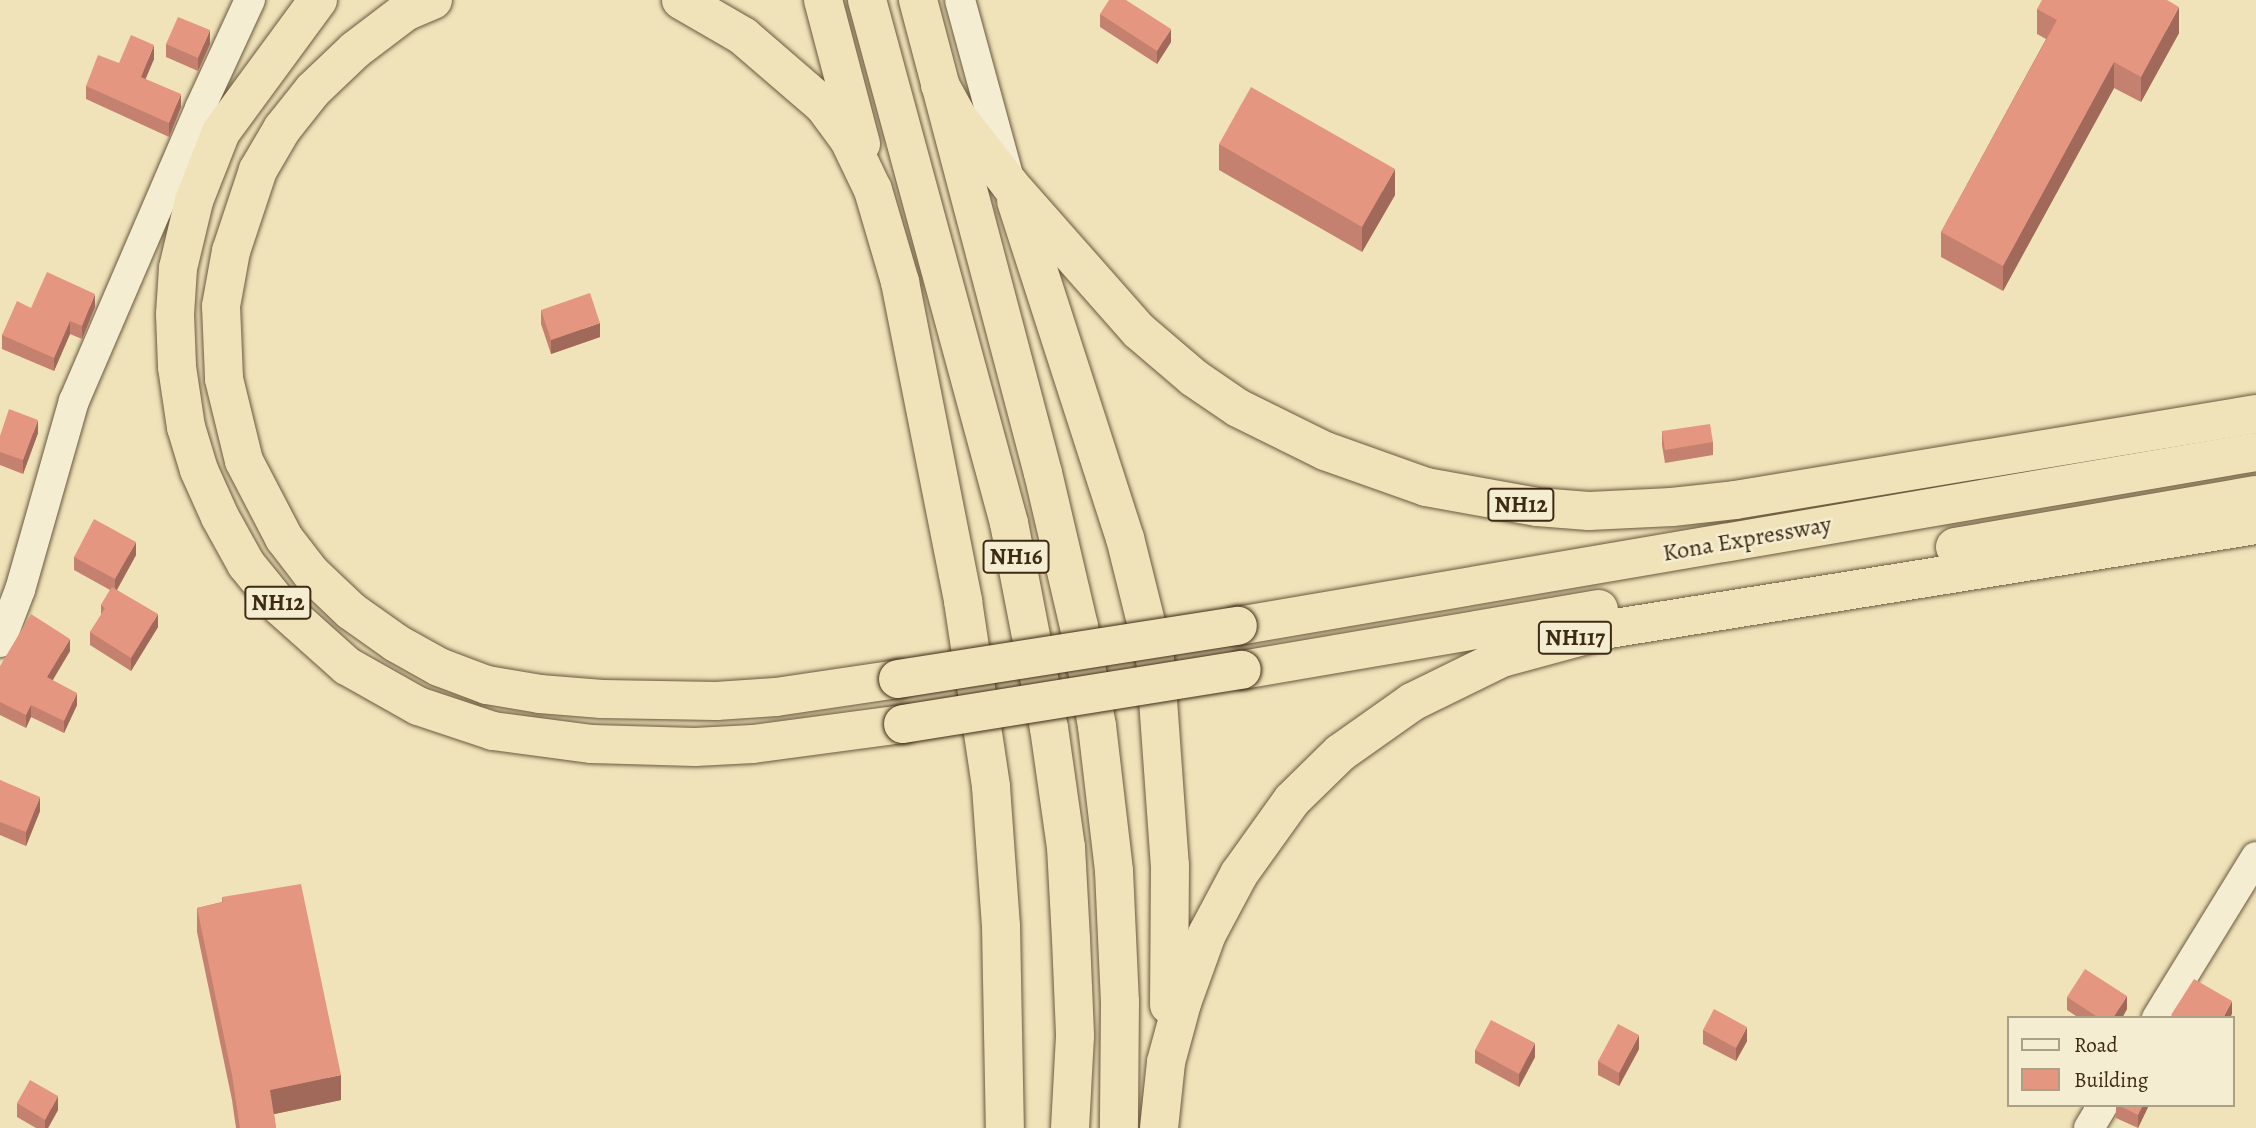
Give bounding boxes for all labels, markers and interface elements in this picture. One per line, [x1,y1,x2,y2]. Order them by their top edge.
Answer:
road number: NH12 [1486,485,1556,524]
street label: Kona Expressway [1660,510,1834,568]
road number: NH16 [981,538,1051,576]
road number: NH12 [243,583,313,622]
road number: NH117 [1536,618,1614,658]
legend [2008,1016,2235,1107]
text: Road [2074,1031,2118,1059]
text: Building [2074,1066,2148,1094]

